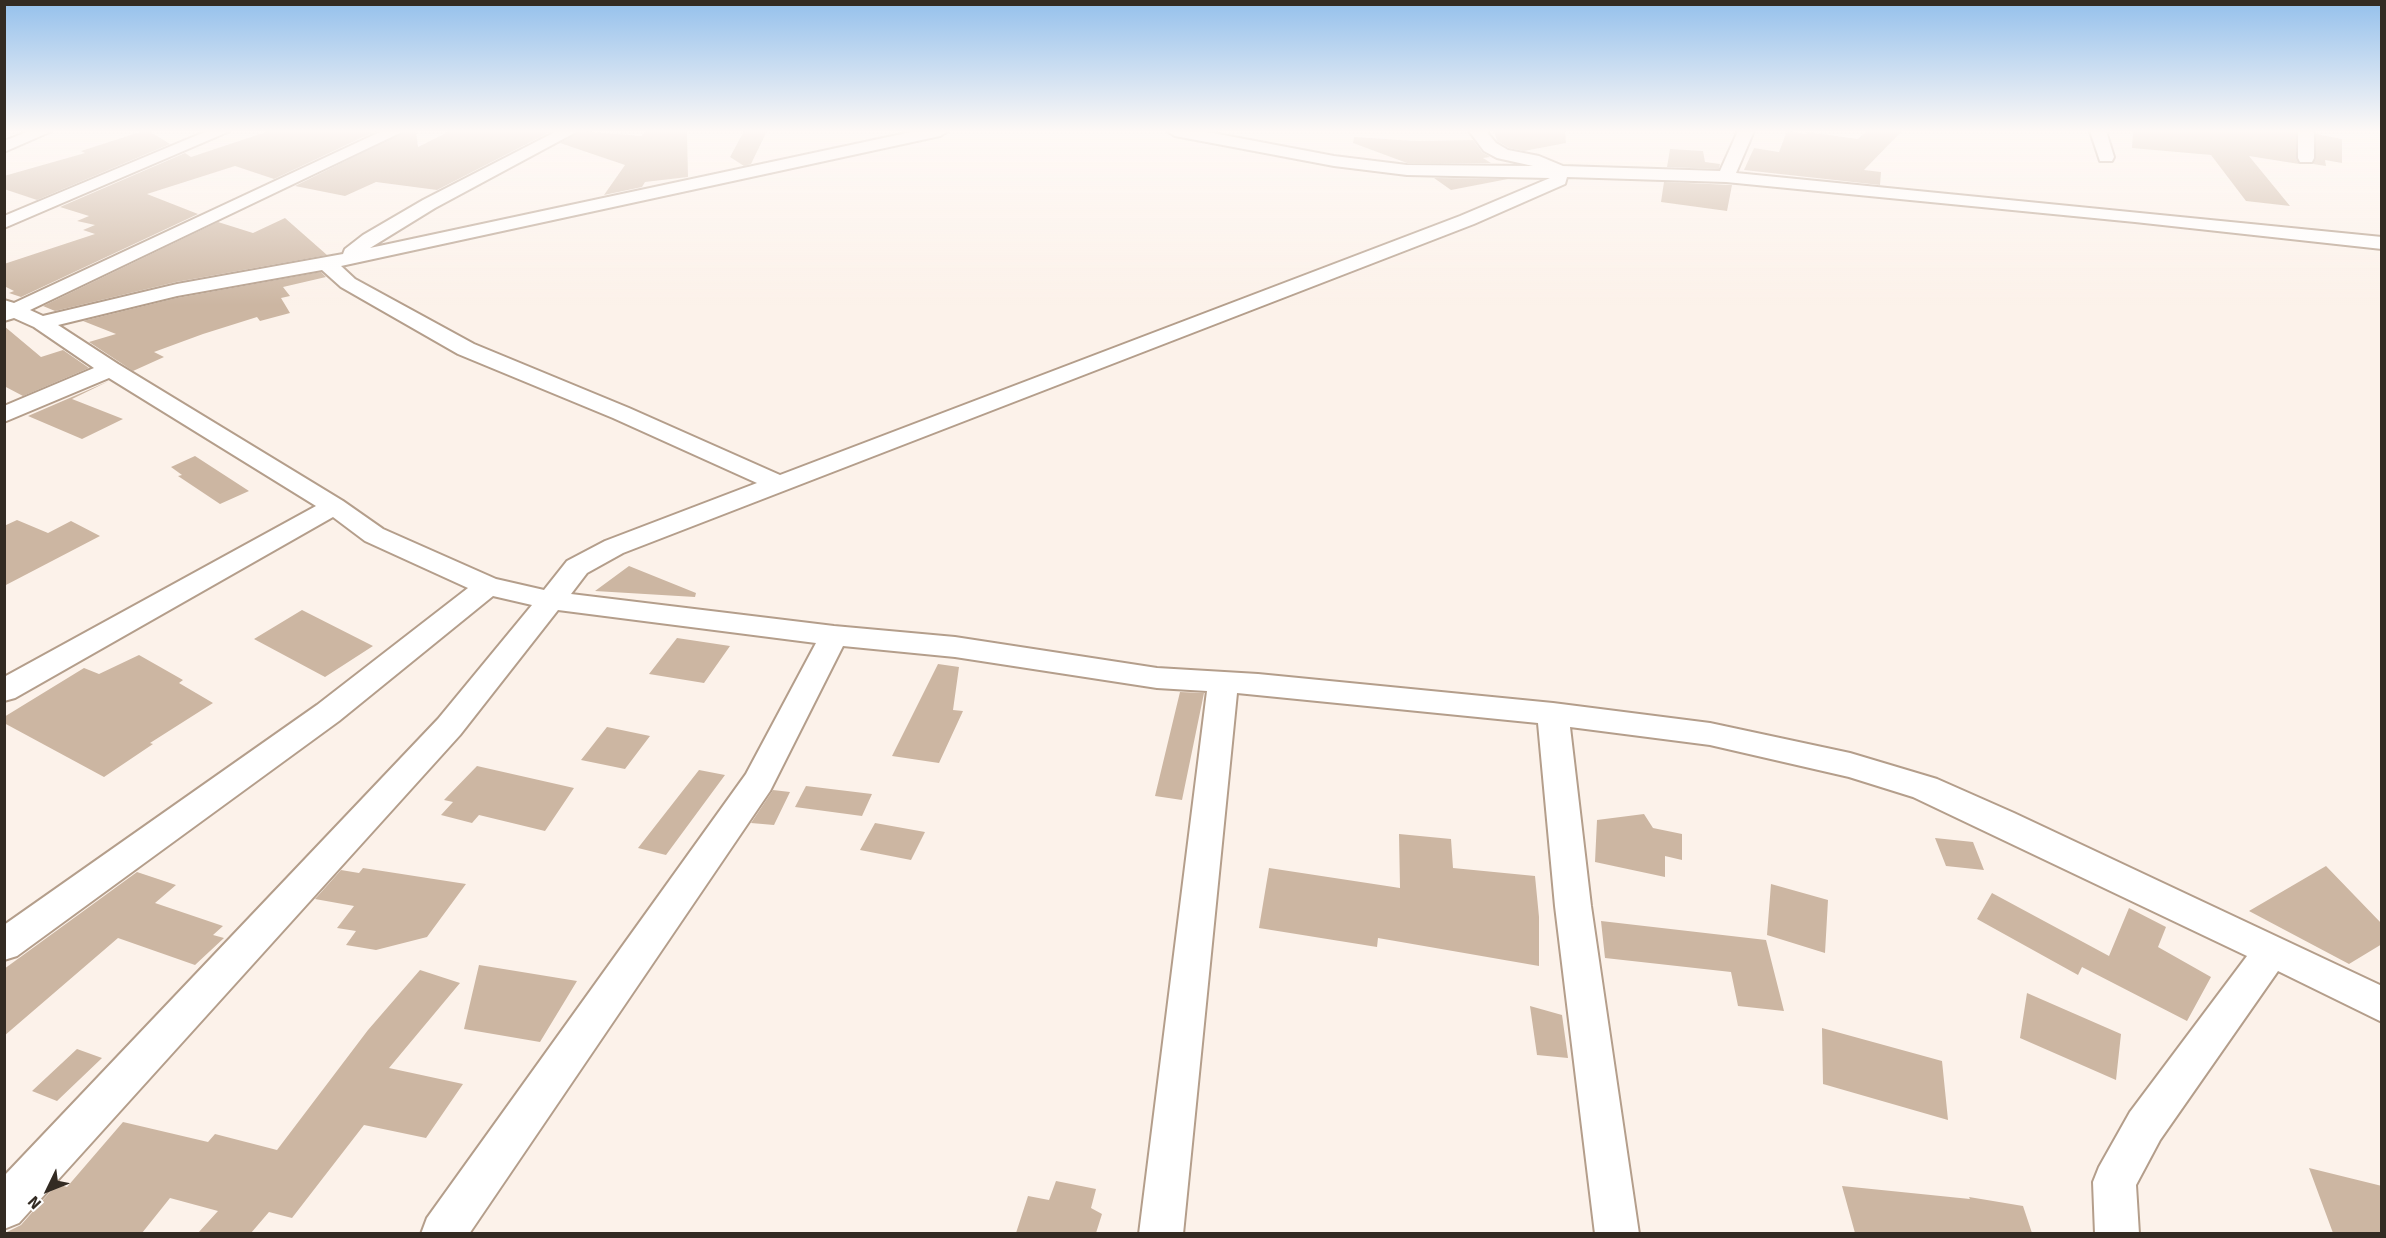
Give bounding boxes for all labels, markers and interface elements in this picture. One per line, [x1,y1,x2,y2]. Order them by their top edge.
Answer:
north arrow [18,1160,78,1220]
text: N [24,1191,46,1213]

